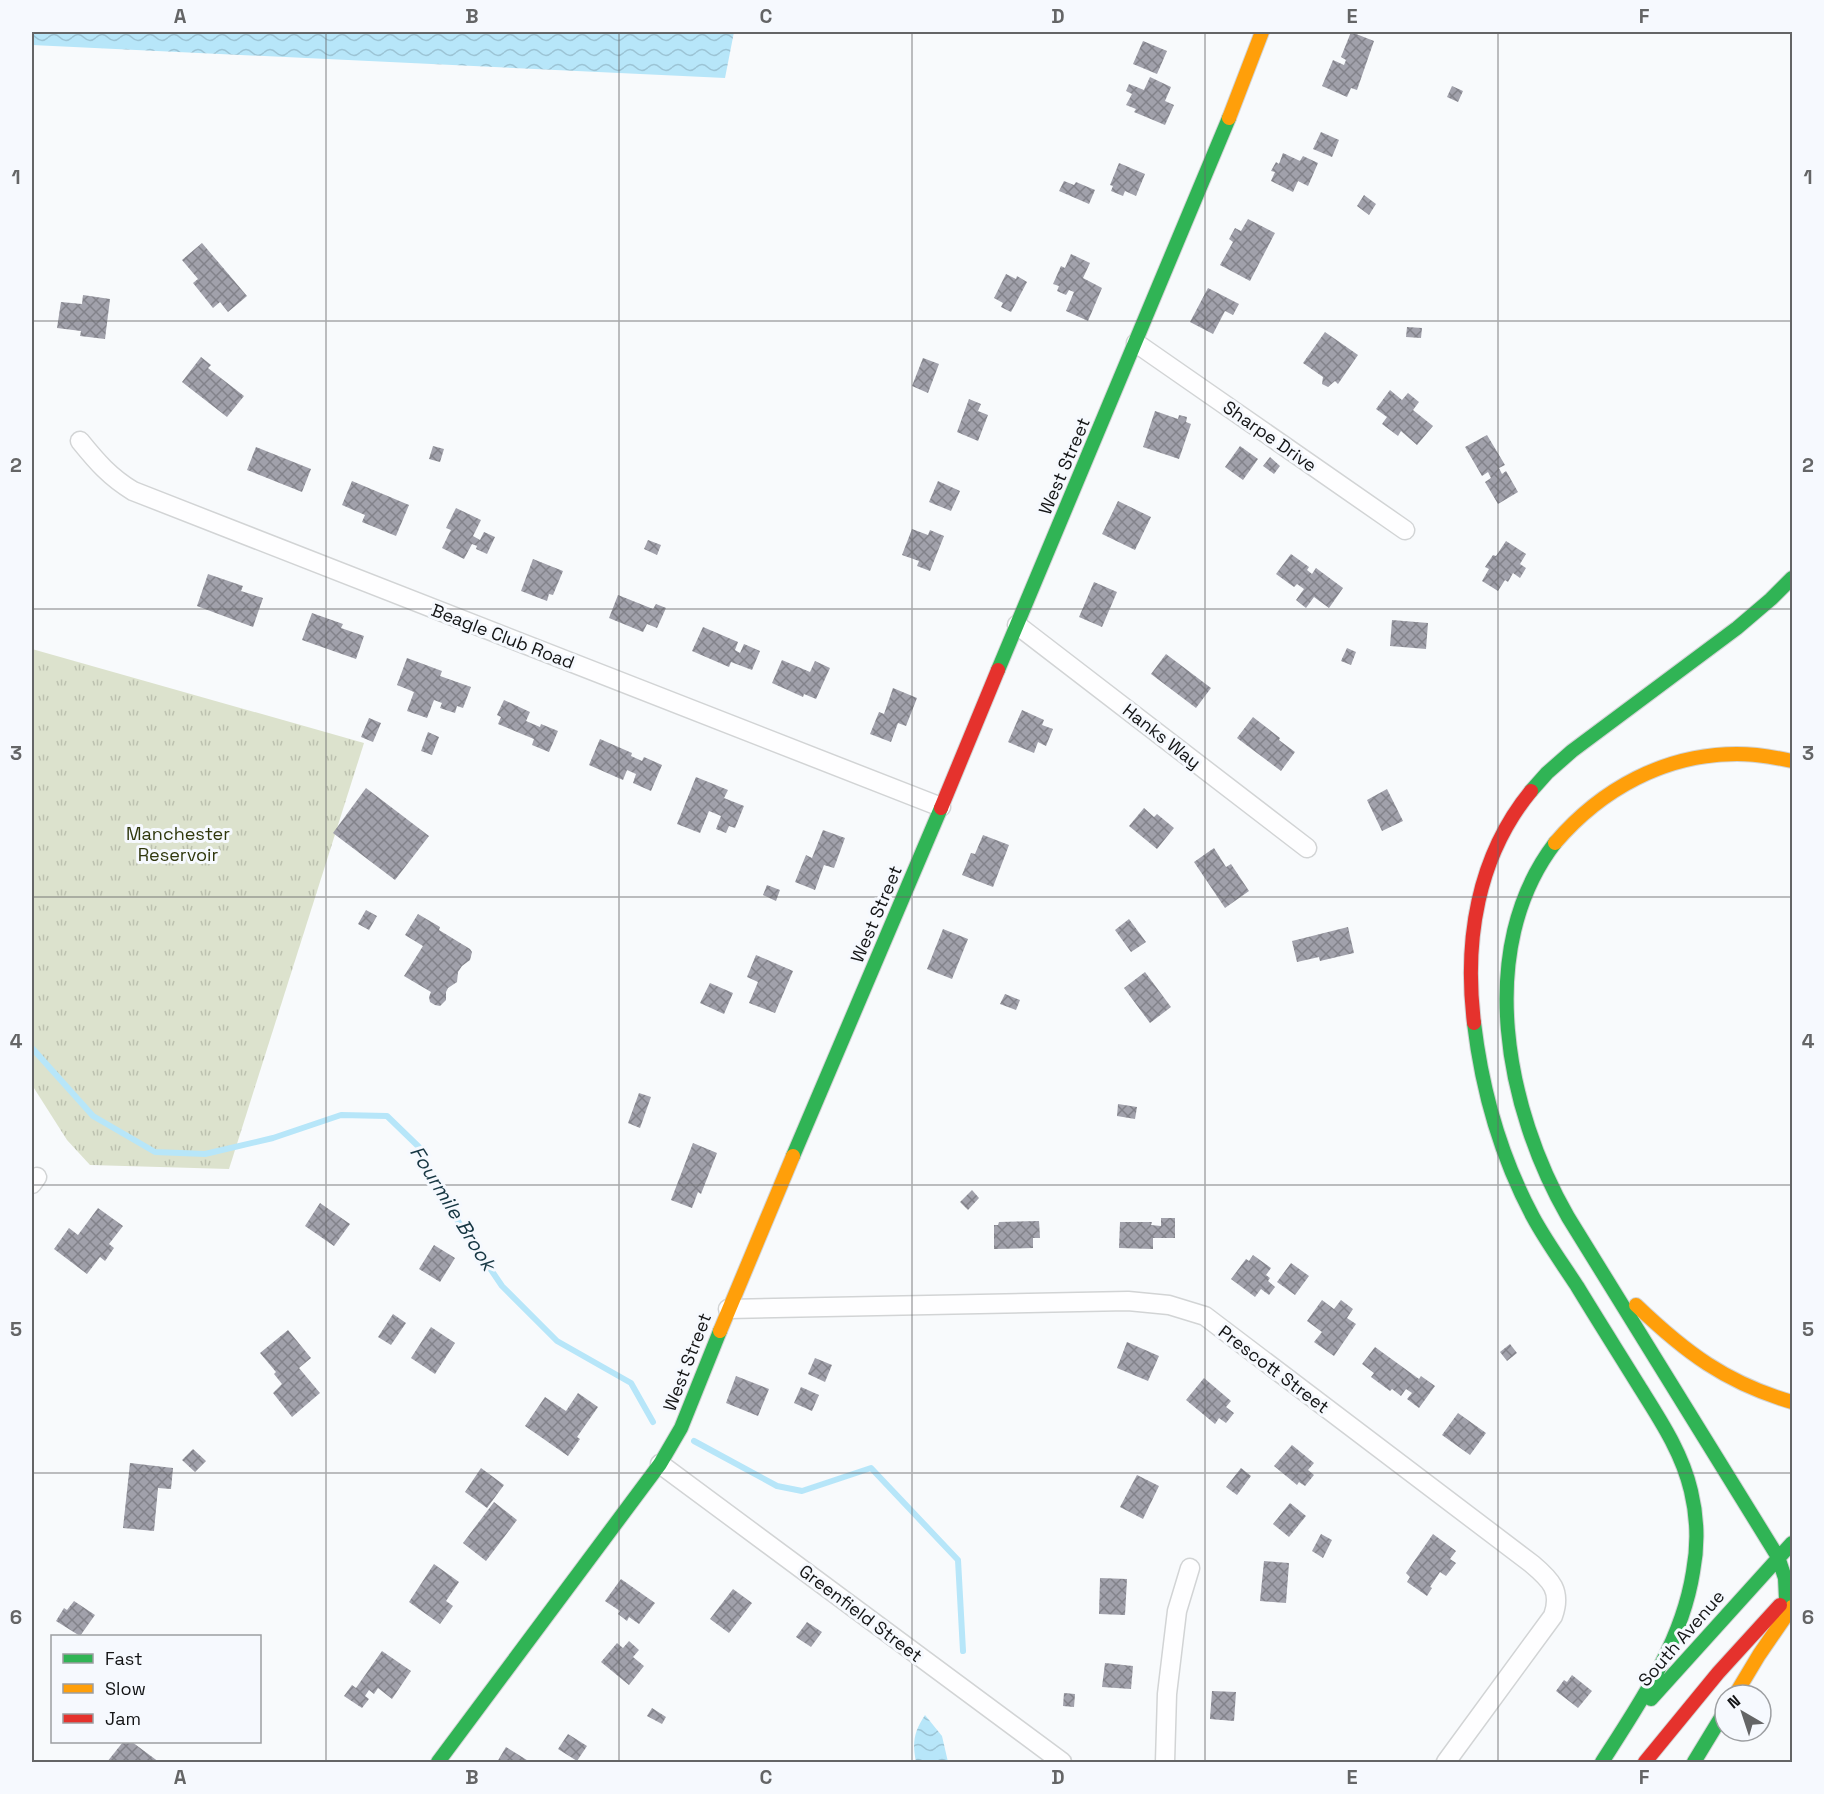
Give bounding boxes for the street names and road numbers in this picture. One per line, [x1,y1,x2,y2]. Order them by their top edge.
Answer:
street label: Sharpe Drive [1219,395,1321,477]
street label: West Street [1033,414,1095,518]
street label: Beagle Club Road [428,598,578,674]
street label: Hanks Way [1118,698,1206,774]
street label: West Street [845,862,907,966]
street label: West Street [658,1310,716,1414]
street label: Prescott Street [1214,1320,1334,1418]
street label: Greenfield Street [795,1559,927,1667]
street label: South Avenue [1633,1585,1729,1691]

